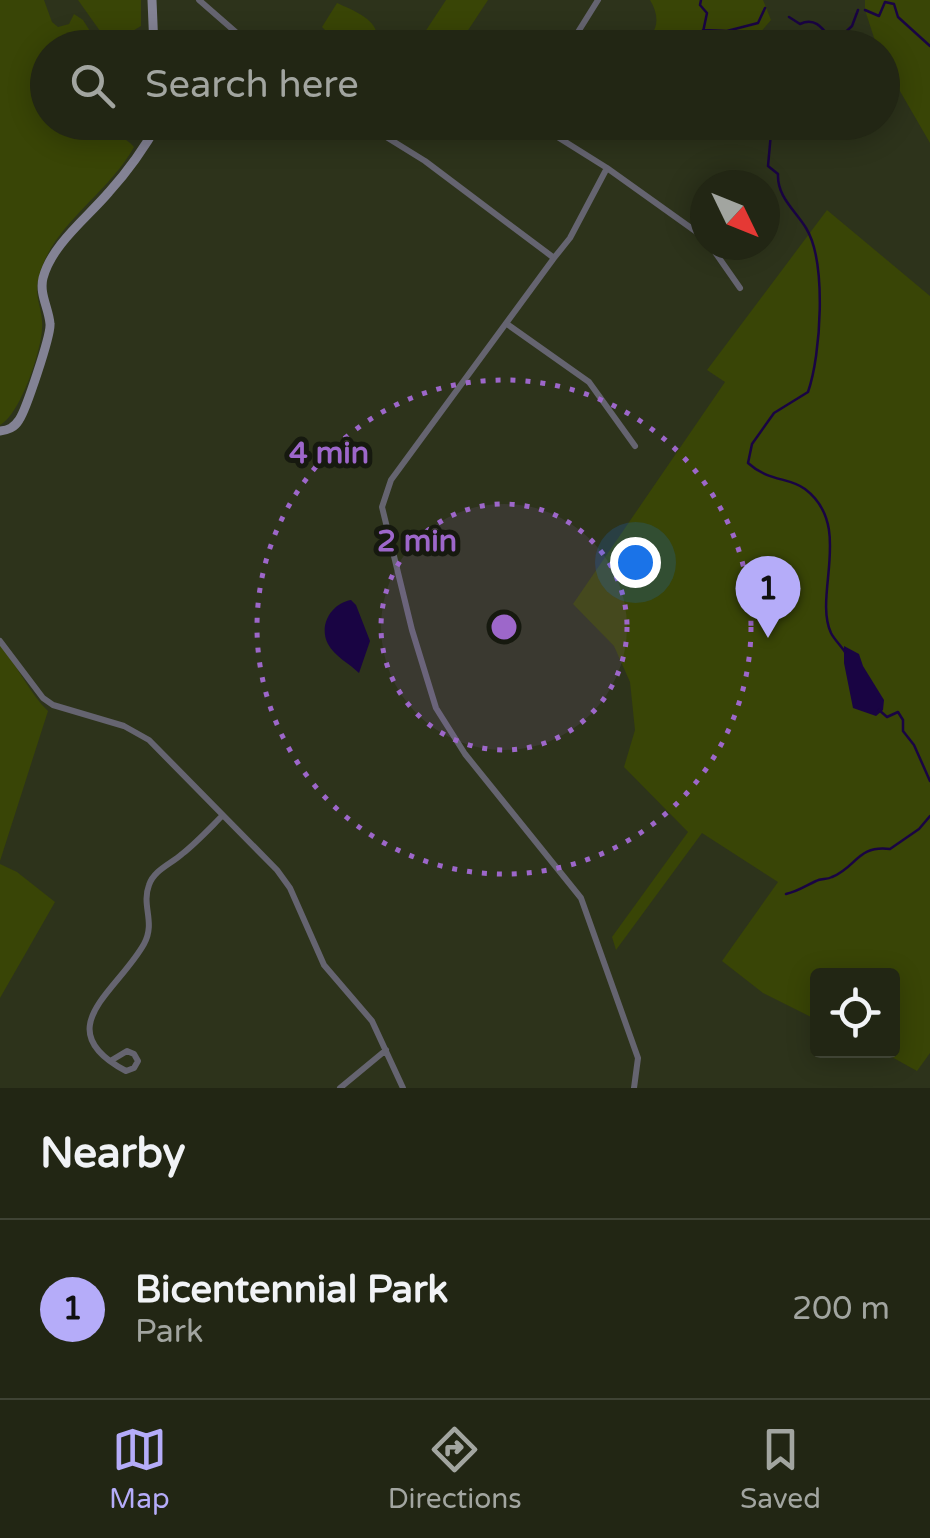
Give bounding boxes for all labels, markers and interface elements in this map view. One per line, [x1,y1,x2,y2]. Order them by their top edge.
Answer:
search box [30,30,900,140]
icon: search [65,58,120,113]
text: Search here [145,62,359,108]
north arrow [690,170,780,260]
text: 4 min [289,435,369,472]
text: 2 min [377,523,457,560]
your location [610,537,661,588]
pin: 1 [736,556,800,638]
centre of rings [486,609,522,645]
map controls [810,968,900,1058]
button: locate [810,968,900,1058]
text: Nearby [40,1128,185,1179]
text: Bicentennial Park [135,1267,448,1313]
text: 1 [62,1290,83,1328]
text: 200 m [792,1290,890,1328]
text: Park [135,1313,203,1351]
tab: Map [109,1422,170,1516]
tab: Directions [388,1422,522,1516]
tab: Saved [740,1422,821,1516]

